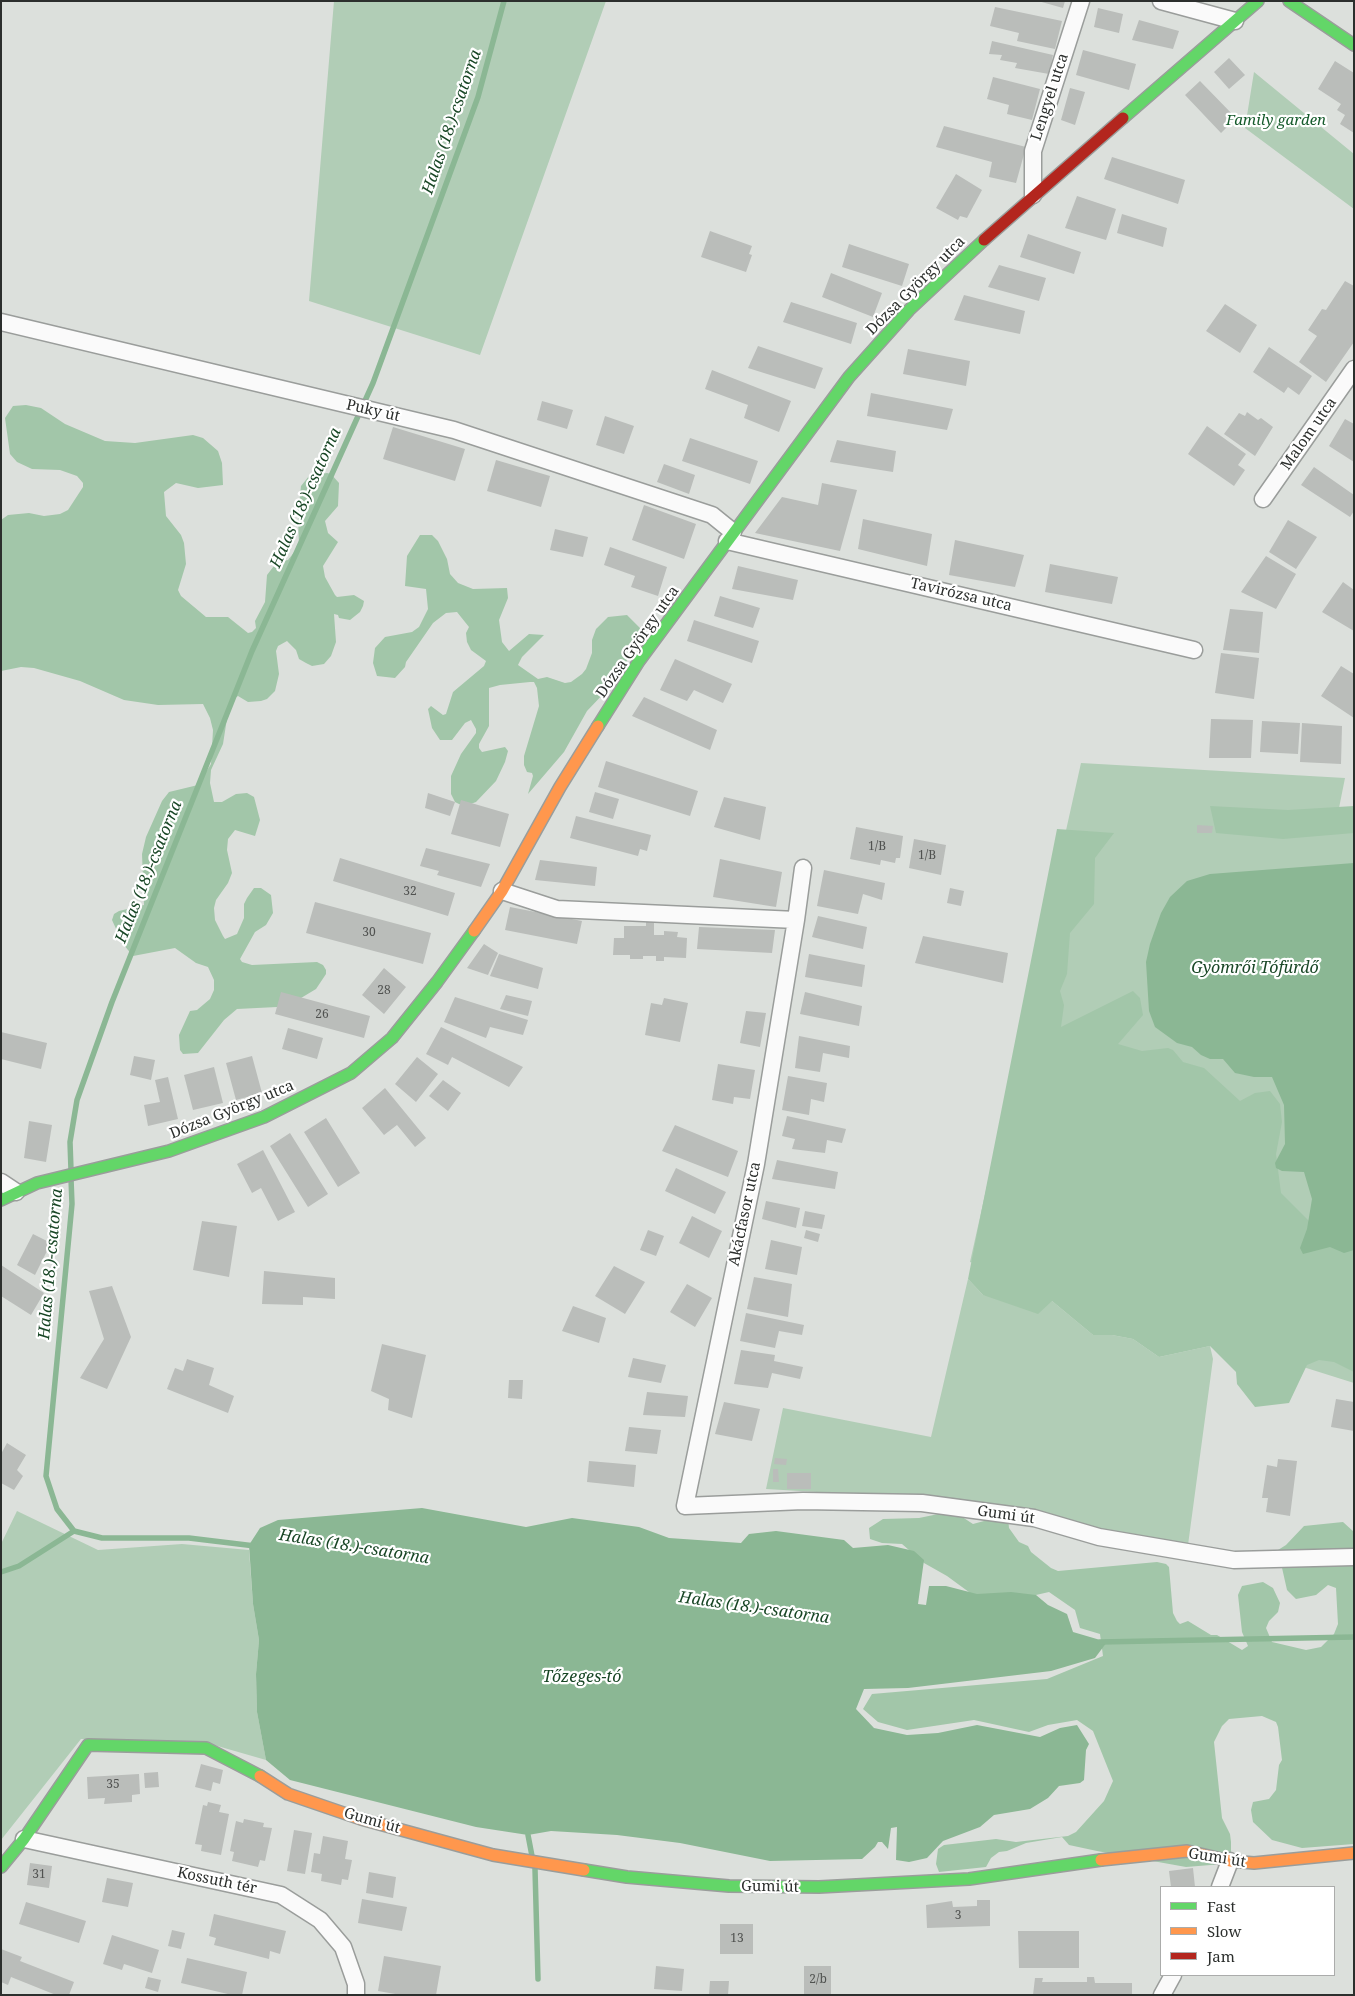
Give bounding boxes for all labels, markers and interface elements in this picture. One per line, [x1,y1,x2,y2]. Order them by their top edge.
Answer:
water label: Halas (18.)-csatorna [418,47,486,197]
street label: Lengyel utca [1027,51,1073,143]
park label: Family garden [1226,112,1326,130]
street label: Dózsa György utca [863,233,969,339]
street label: Malom utca [1277,394,1341,474]
street label: Puky út [344,396,402,426]
water label: Halas (18.)-csatorna [266,425,346,571]
street label: Tavirózsa utca [908,575,1014,615]
street label: Dózsa György utca [593,583,683,701]
water label: Halas (18.)-csatorna [112,798,186,946]
house number: 1/B [868,840,886,854]
house number: 1/B [918,849,936,863]
house number: 32 [403,885,417,899]
house number: 30 [362,926,376,940]
water label: Gyömrői Tófürdő [1191,958,1319,978]
house number: 28 [377,984,391,998]
house number: 26 [315,1008,329,1022]
street label: Dózsa György utca [167,1077,297,1143]
street label: Akácfasor utca [725,1160,765,1268]
water label: Halas (18.)-csatorna [35,1188,67,1340]
street label: Gumi út [976,1502,1036,1528]
water label: Halas (18.)-csatorna [278,1526,430,1568]
water label: Halas (18.)-csatorna [678,1588,830,1628]
water label: Tőzeges-tó [543,1667,621,1687]
house number: 35 [106,1778,120,1792]
street label: Gumi út [342,1804,402,1838]
street label: Gumi út [1187,1845,1247,1871]
street label: Kossuth tér [176,1864,258,1898]
house number: 31 [32,1868,46,1882]
street label: Gumi út [741,1877,799,1897]
legend [1160,1886,1335,1976]
text: Fast [1207,1896,1236,1916]
house number: 3 [955,1909,961,1923]
text: Slow [1207,1921,1241,1941]
house number: 13 [730,1932,744,1946]
text: Jam [1207,1946,1235,1966]
house number: 2/b [809,1973,827,1987]

